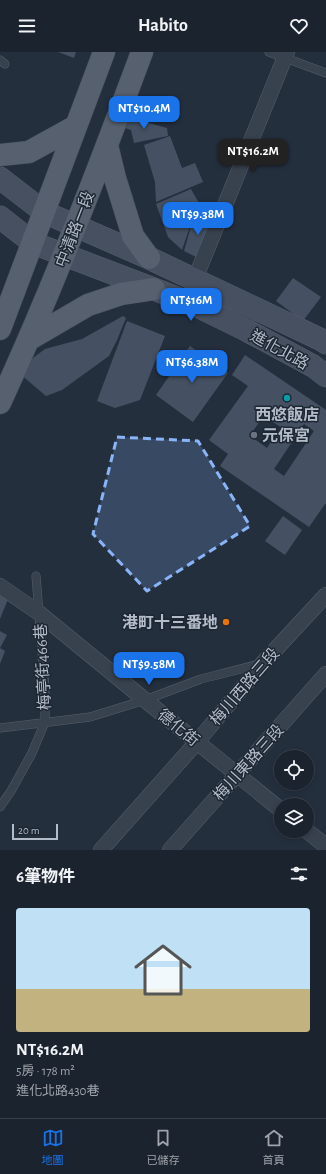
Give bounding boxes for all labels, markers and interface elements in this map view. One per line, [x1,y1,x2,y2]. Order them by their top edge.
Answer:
icon: menu [16,15,38,37]
icon: heart [288,15,310,37]
text: Habito [138,17,188,35]
pin: NT$10.4M [103,96,185,130]
text: NT$10.4M [118,102,170,115]
pin: NT$16.2M [212,139,294,173]
text: NT$16.2M [227,145,279,158]
street label: 中清路一段 [52,189,97,270]
pin: NT$9.38M [157,202,239,236]
text: NT$9.38M [172,208,224,221]
pin: NT$16M [158,288,224,322]
text: NT$16M [170,294,212,307]
street label: 進化北路 [248,326,312,372]
pin: NT$6.38M [151,350,233,384]
text: NT$6.38M [166,356,218,369]
marker: 西悠飯店 [282,393,292,403]
place label: 西悠飯店 [255,405,319,423]
place label: 元保宮 [262,427,310,444]
marker: 元保宮 [249,430,259,440]
place label: 港町十三番地 [122,614,218,631]
marker: 港町十三番地 [221,617,231,627]
street label: 梅亭街466巷 [32,623,53,711]
street label: 梅川西路三段 [206,645,282,728]
pin: NT$9.58M [108,652,190,686]
text: NT$9.58M [123,658,175,671]
street label: 德化街 [155,706,203,749]
street label: 梅川東路三段 [210,721,287,804]
map controls [274,750,314,838]
button: locate [274,750,314,790]
button: layers [274,798,314,838]
scale bar [12,822,58,841]
text: 20 m [18,825,39,836]
icon: filters [288,863,310,885]
text: 6筆物件 [16,868,75,885]
icon: home [127,934,199,1006]
text: NT$16.2M [16,1041,84,1058]
text: 5房 · 178 m² [16,1065,75,1078]
text: 進化北路430巷 [16,1085,99,1098]
tab: 地圖 [42,1127,64,1167]
tab: 已儲存 [147,1127,180,1167]
tab: 首頁 [263,1127,285,1167]

